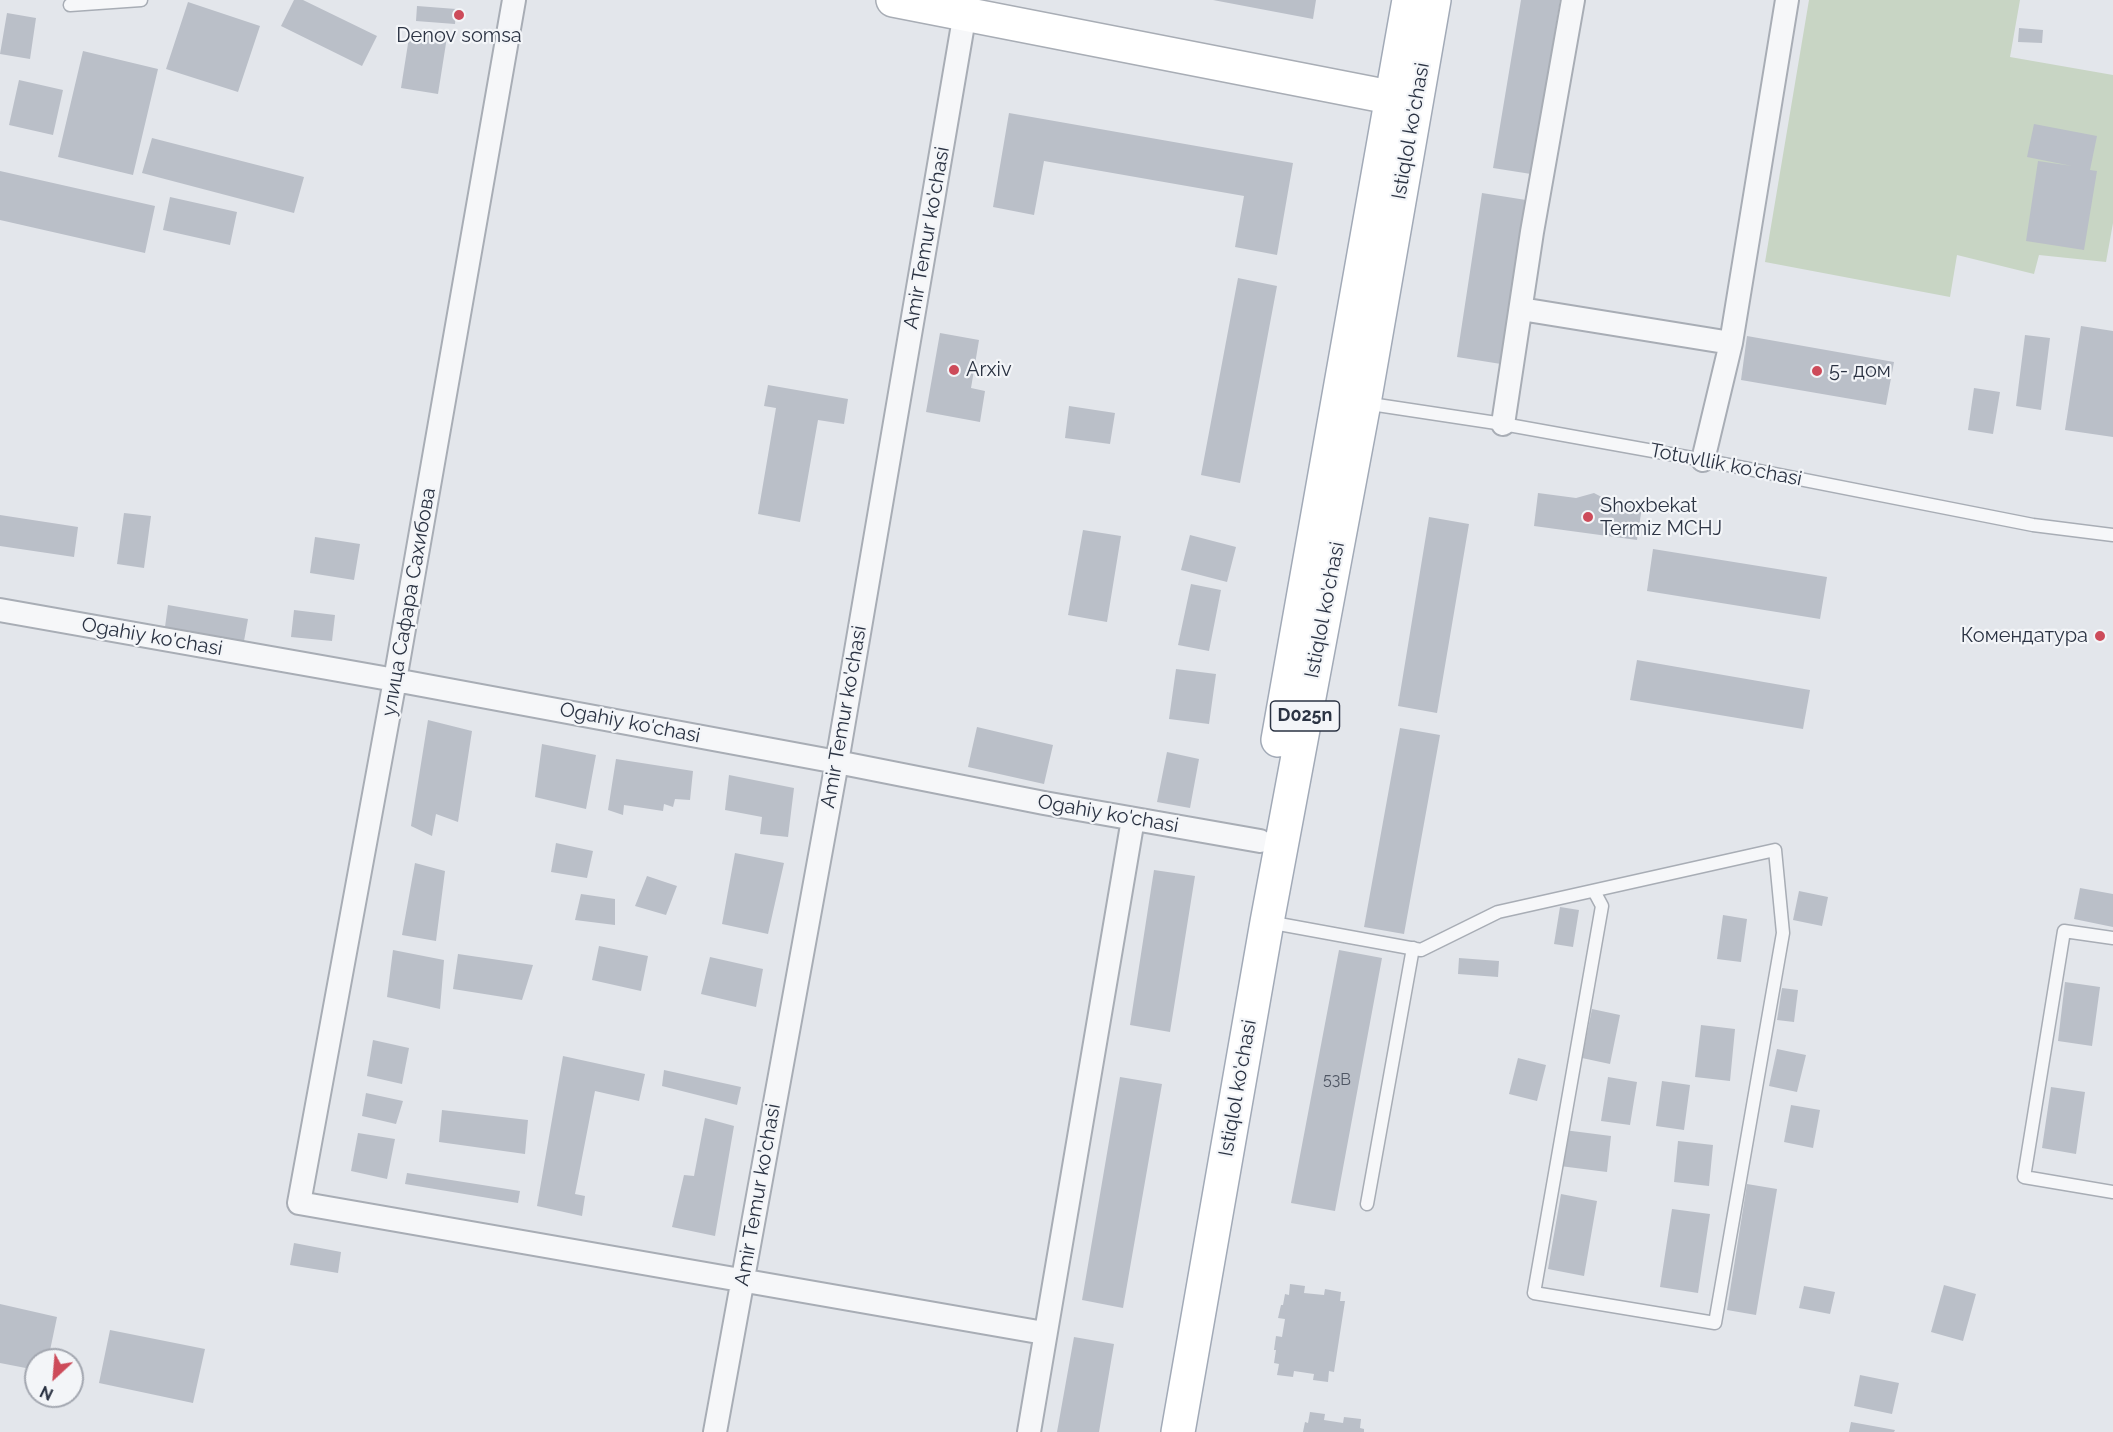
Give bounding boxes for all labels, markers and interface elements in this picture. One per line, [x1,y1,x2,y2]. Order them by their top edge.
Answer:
marker: Denov somsa [452,8,466,22]
place label: Denov somsa [396,24,522,48]
street label: Istiqlol ko'chasi [1387,61,1435,201]
street label: Amir Temur ko'chasi [899,145,955,331]
place label: Arxiv [966,358,1012,382]
place label: 5- дом [1829,359,1891,383]
marker: Arxiv [947,363,961,377]
marker: 5- дом [1810,364,1824,378]
street label: Totuvllik ko'chasi [1648,438,1804,492]
street label: улица Сафара Сахибова [377,486,441,718]
place label: Shoxbekat Termiz MCHJ [1600,494,1722,541]
marker: Shoxbekat Termiz MCHJ [1581,510,1595,524]
street label: Istiqlol ko'chasi [1300,540,1350,680]
street label: Ogahiy ko'chasi [80,613,224,661]
street label: Amir Temur ko'chasi [816,624,872,810]
place label: Комендатура [1961,624,2088,648]
marker: Комендатура [2093,629,2107,643]
street label: Ogahiy ko'chasi [558,698,702,748]
road number: D025n [1270,701,1340,731]
street label: Ogahiy ko'chasi [1036,790,1180,838]
street label: Istiqlol ko'chasi [1214,1018,1262,1158]
house number: 53B [1323,1070,1351,1090]
street label: Amir Temur ko'chasi [730,1102,786,1288]
north arrow [24,1348,84,1408]
text: N [37,1382,56,1404]

